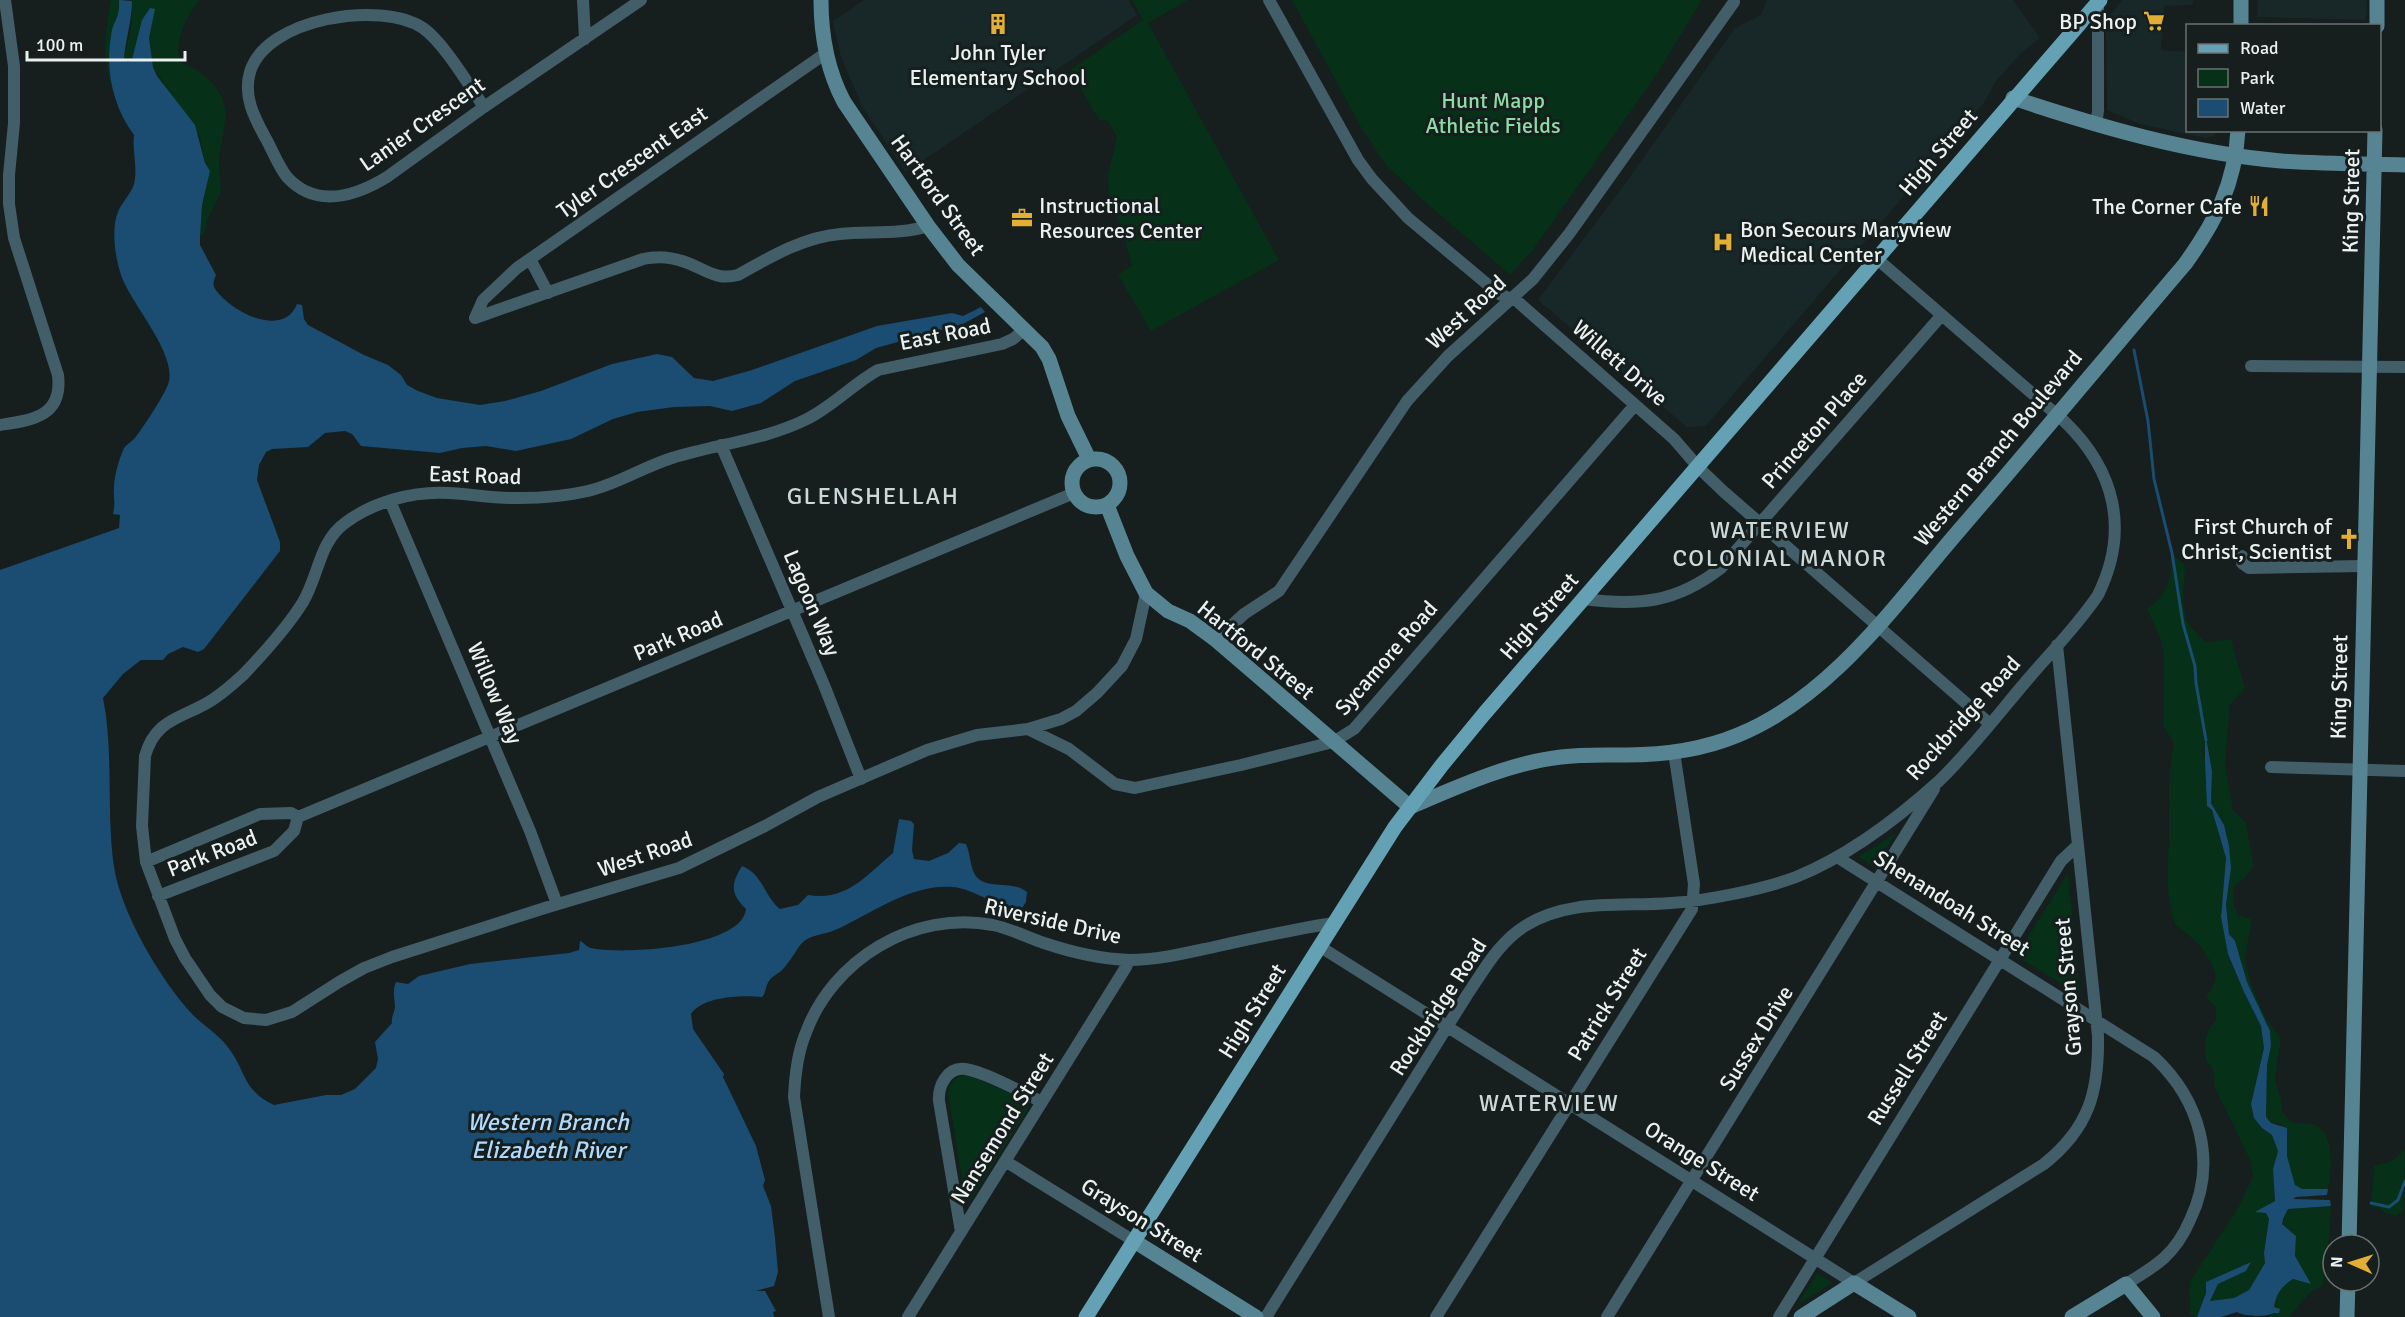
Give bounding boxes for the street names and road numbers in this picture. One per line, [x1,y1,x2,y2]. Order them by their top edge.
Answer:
street label: Lanier Crescent [354,71,490,177]
street label: Tyler Crescent East [551,100,713,224]
street label: High Street [1893,103,1983,201]
street label: Hartford Street [885,129,991,261]
street label: King Street [2337,148,2365,254]
street label: West Road [1421,269,1511,355]
street label: East Road [897,312,993,356]
street label: Willett Drive [1567,314,1673,412]
street label: Western Branch Boulevard [1908,344,2088,552]
street label: Princeton Place [1756,366,1872,494]
street label: East Road [428,460,522,490]
street label: Lagoon Way [778,546,847,661]
street label: High Street [1494,567,1584,665]
street label: Hartford Street [1192,595,1320,706]
street label: Sycamore Road [1329,595,1443,721]
street label: Park Road [629,605,727,667]
street label: King Street [2325,634,2353,740]
street label: Willow Way [461,638,529,749]
street label: Rockbridge Road [1900,650,2026,786]
street label: Park Road [163,824,261,882]
street label: West Road [594,825,696,883]
street label: Shenandoah Street [1869,844,2035,962]
street label: Riverside Drive [982,892,1124,950]
street label: Grayson Street [2048,917,2087,1057]
street label: Rockbridge Road [1384,933,1492,1081]
street label: Patrick Street [1561,942,1653,1066]
street label: High Street [1212,958,1292,1063]
street label: Sussex Drive [1713,981,1799,1095]
street label: Russell Street [1861,1006,1953,1130]
street label: Nansemond Street [945,1047,1060,1209]
street label: Orange Street [1640,1115,1765,1207]
street label: Grayson Street [1076,1172,1208,1268]

